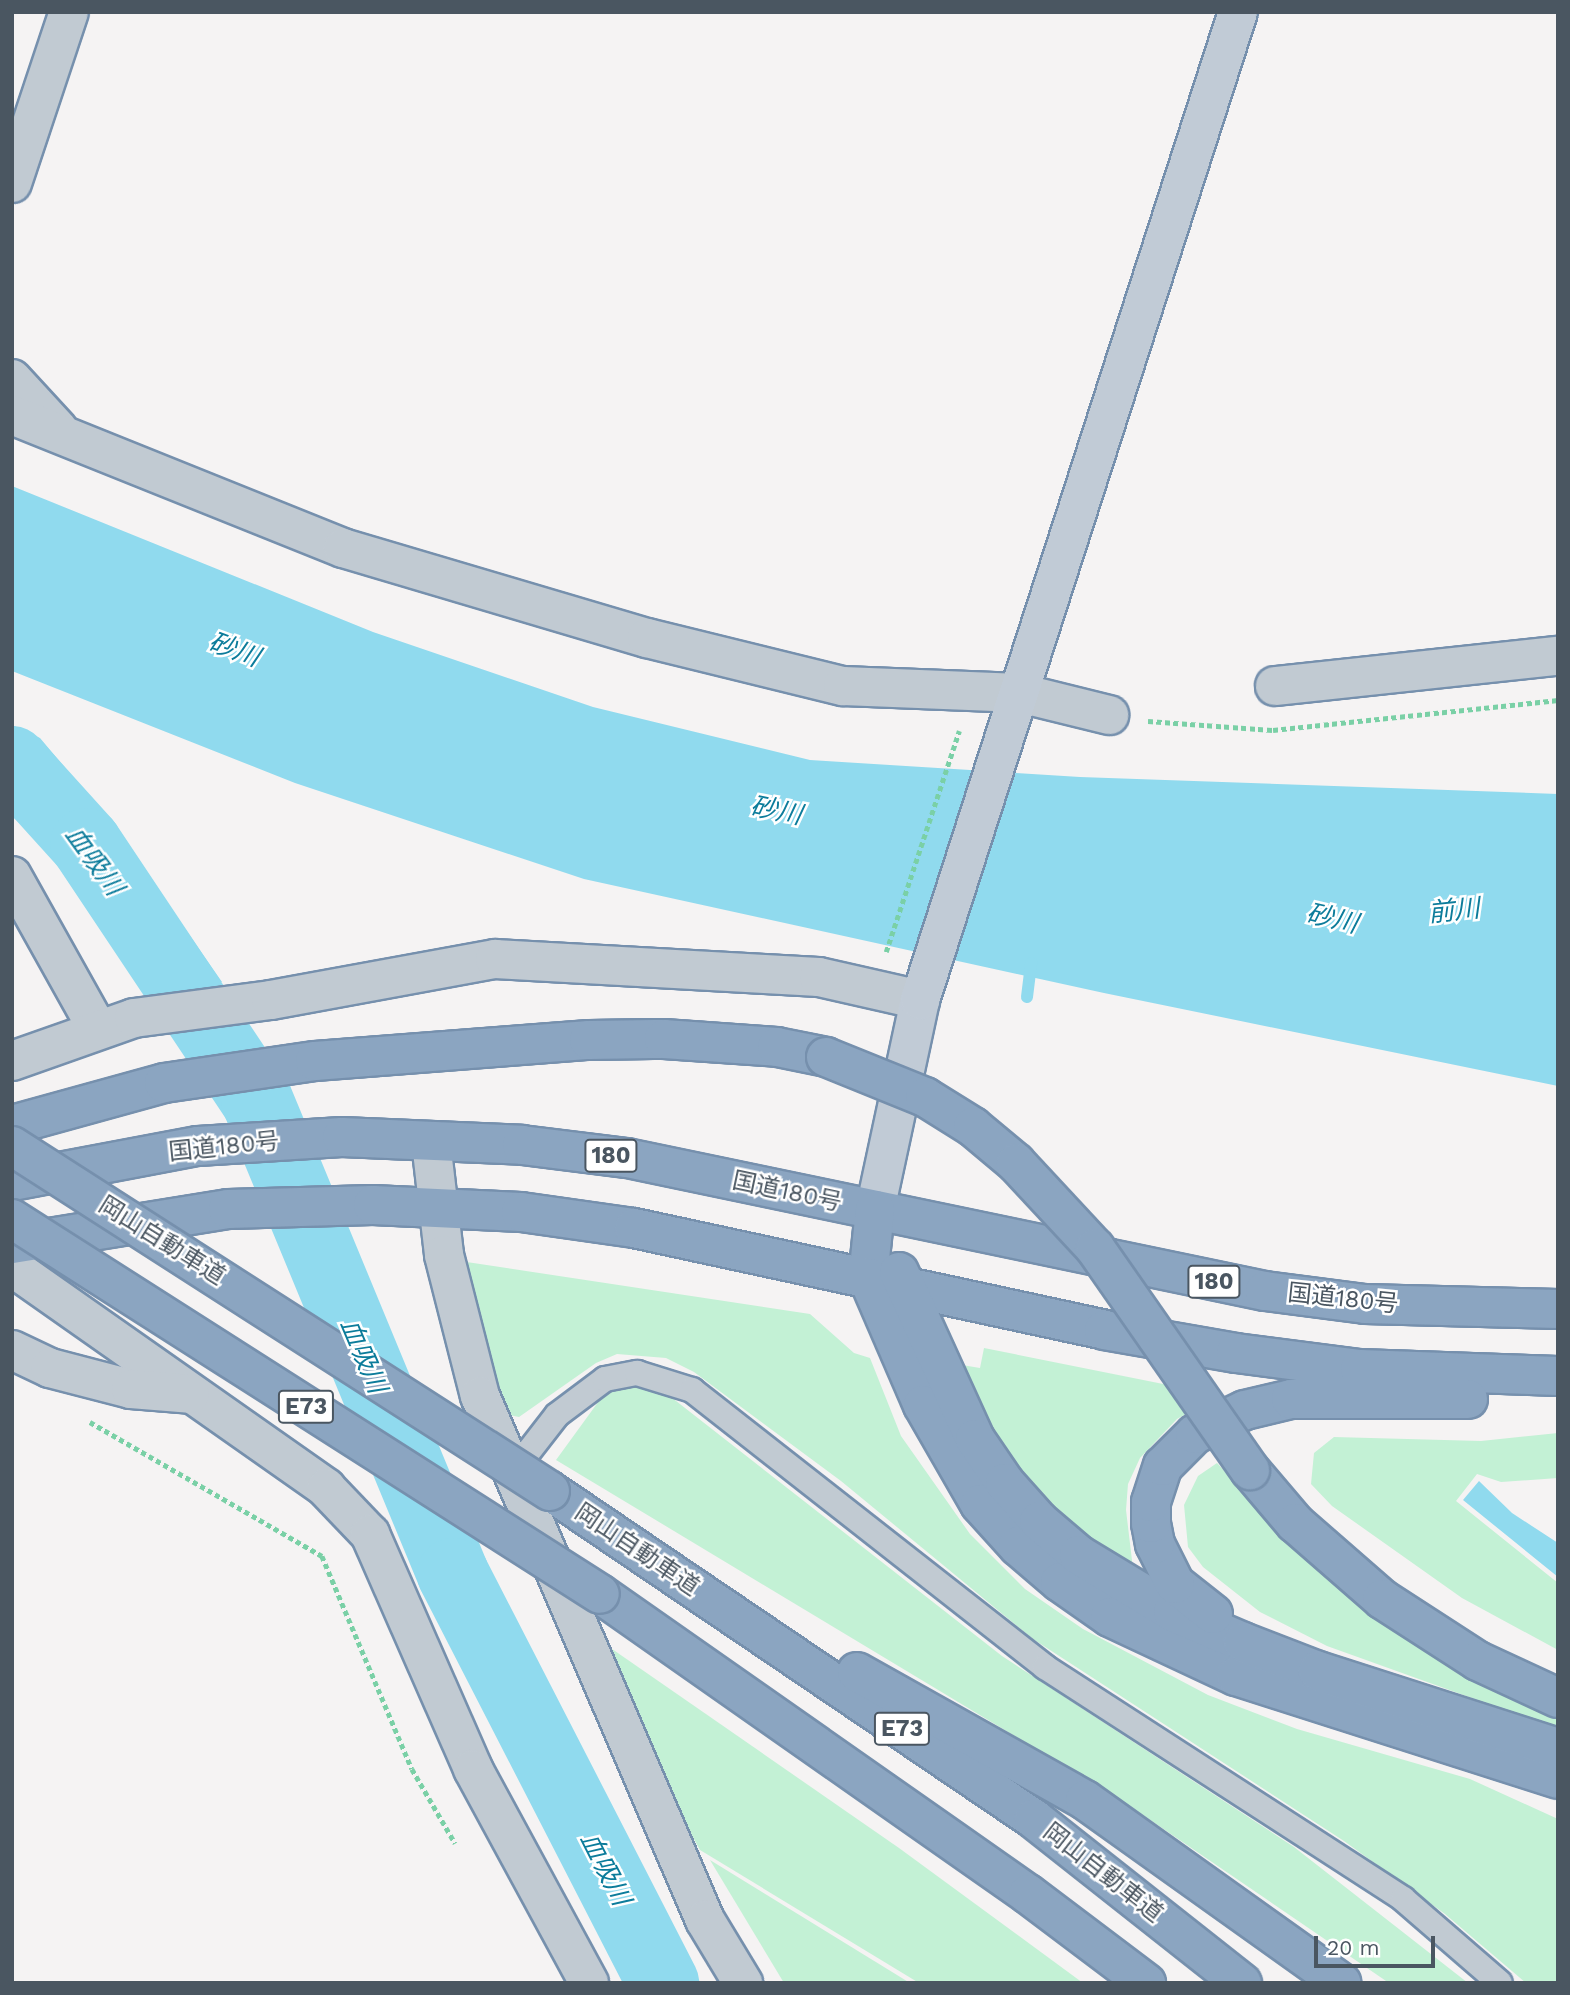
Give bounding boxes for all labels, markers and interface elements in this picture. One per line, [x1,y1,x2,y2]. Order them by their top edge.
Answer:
water label: 砂川 [204,626,264,674]
water label: 砂川 [748,791,804,831]
water label: 血吸川 [58,820,130,902]
water label: 前川 [1427,893,1481,929]
water label: 砂川 [1303,898,1361,940]
street label: 国道180号 [167,1127,281,1167]
road number: 180 [583,1136,639,1176]
street label: 国道180号 [730,1166,844,1218]
street label: 岡山自動車道 [93,1191,231,1291]
road number: 180 [1186,1262,1242,1302]
street label: 国道180号 [1286,1279,1400,1319]
water label: 血吸川 [333,1314,393,1398]
road number: E73 [276,1388,336,1426]
street label: 岡山自動車道 [569,1498,705,1602]
road number: E73 [872,1710,932,1748]
street label: 岡山自動車道 [1037,1817,1169,1929]
water label: 血吸川 [573,1827,637,1911]
scale bar [1318,1922,1439,1966]
text: 20 m [1327,1935,1379,1960]

